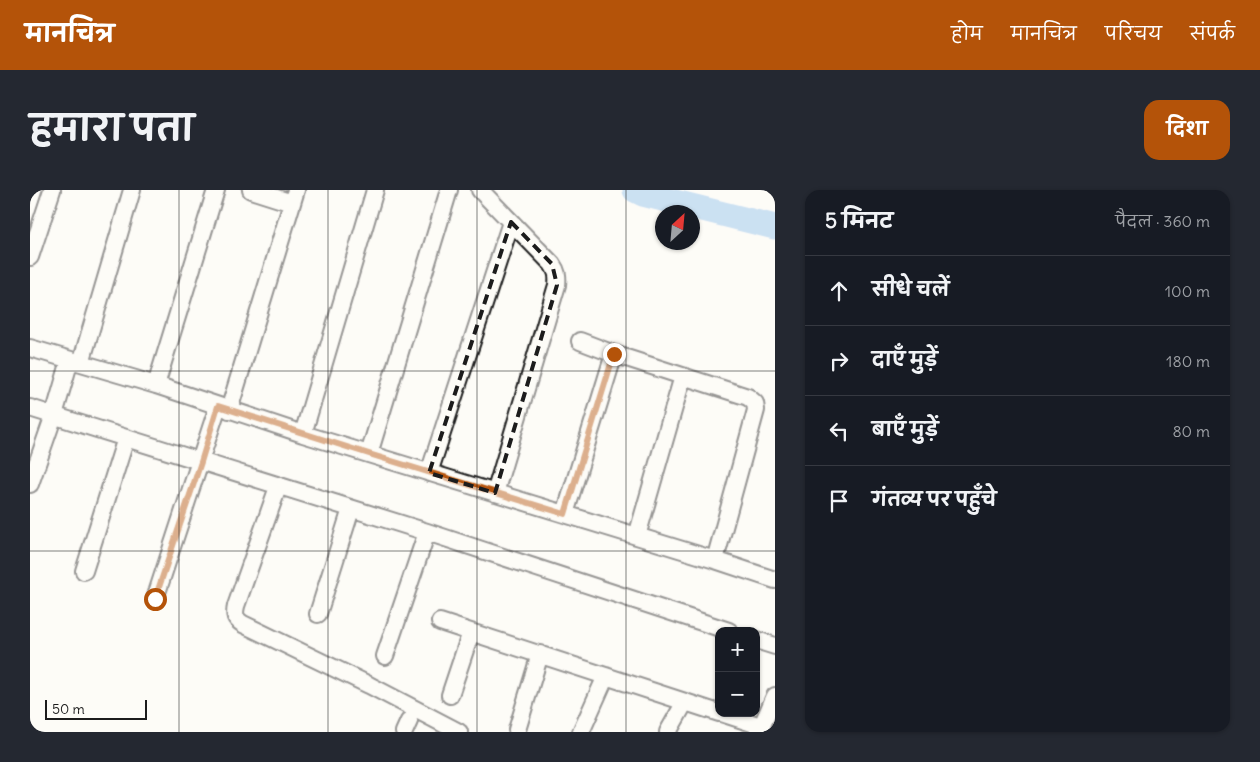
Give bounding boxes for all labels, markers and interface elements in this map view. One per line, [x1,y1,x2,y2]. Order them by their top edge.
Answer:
text: मानचित्र [25,18,114,48]
text: होम [951,22,983,45]
text: मानचित्र [1011,22,1077,45]
text: परिचय [1105,22,1162,45]
text: संपर्क [1190,22,1235,45]
button: दिशा [1144,100,1230,160]
text: हमारा पता [30,105,194,149]
north arrow [655,205,700,250]
text: 5 मिनट [825,207,893,234]
text: पैदल · 360 m [1115,211,1210,231]
icon: ahead [825,277,853,305]
text: सीधे चलें [872,277,949,301]
text: 100 m [1165,281,1210,301]
route end [603,343,626,366]
icon: right [825,347,853,375]
text: दाएँ मुड़ें [872,347,938,371]
text: 180 m [1166,351,1210,371]
icon: left [825,417,853,445]
text: बाएँ मुड़ें [872,417,938,441]
text: 80 m [1172,421,1210,441]
icon: arrive [825,487,853,515]
text: गंतव्य पर पहुँचे [872,487,997,511]
route start [144,588,167,611]
map controls [715,627,760,717]
button: + [715,627,760,672]
button: − [715,672,760,717]
scale bar [45,697,148,720]
text: 50 m [52,700,85,718]

